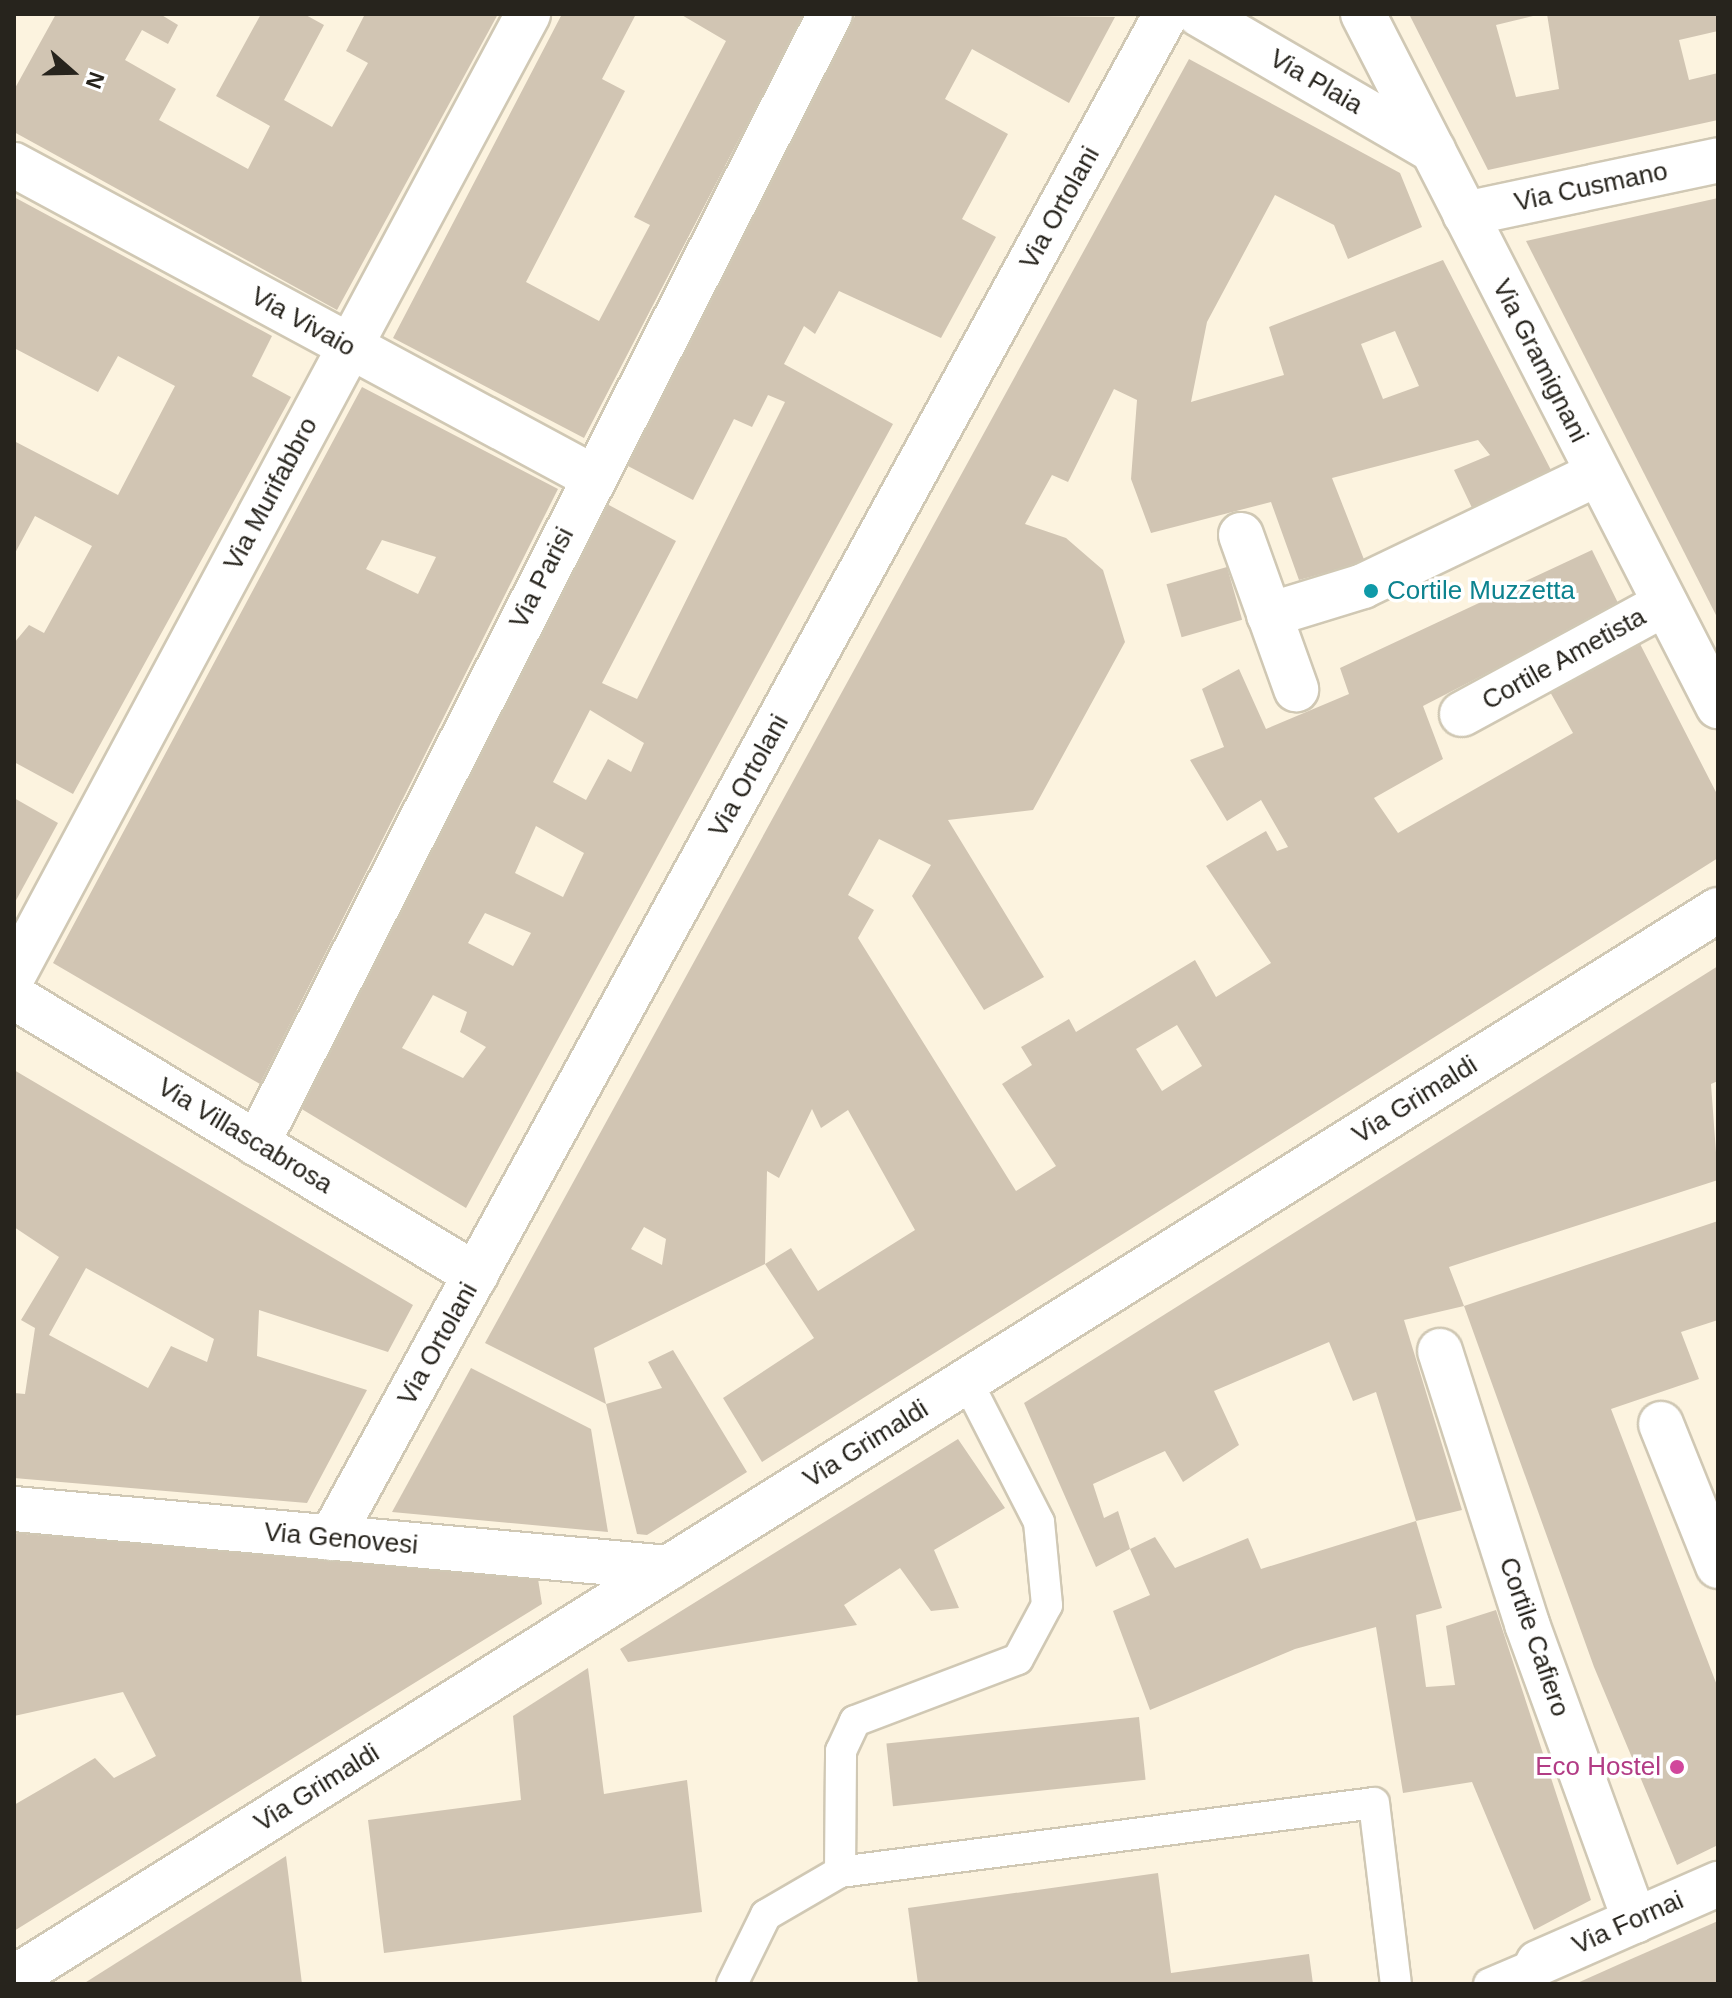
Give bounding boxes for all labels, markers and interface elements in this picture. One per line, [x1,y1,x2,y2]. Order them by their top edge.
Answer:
north arrow [32,32,112,112]
street label: Via Plaia [1264,43,1368,121]
text: N [81,69,109,92]
street label: Via Ortolani [1014,141,1106,275]
street label: Via Cusmano [1512,156,1670,218]
street label: Via Gramignani [1486,274,1594,448]
street label: Via Vivaio [245,281,361,363]
street label: Via Murifabbro [218,412,324,576]
street label: Via Parisi [503,522,581,634]
place label: Cortile Muzzetta [1387,575,1575,607]
marker: Cortile Muzzetta [1362,582,1380,600]
street label: Cortile Ametista [1476,601,1652,717]
street label: Via Ortolani [703,709,795,843]
street label: Via Grimaldi [1347,1049,1483,1151]
street label: Via Villascabrosa [152,1072,338,1200]
street label: Via Ortolani [392,1277,484,1411]
street label: Via Grimaldi [798,1393,934,1495]
street label: Via Genovesi [263,1517,419,1561]
street label: Cortile Cafiero [1492,1553,1576,1721]
street label: Via Grimaldi [249,1737,385,1839]
place label: Eco Hostel [1535,1751,1661,1783]
marker: Eco Hostel [1668,1758,1686,1776]
street label: Via Fornai [1568,1885,1688,1961]

